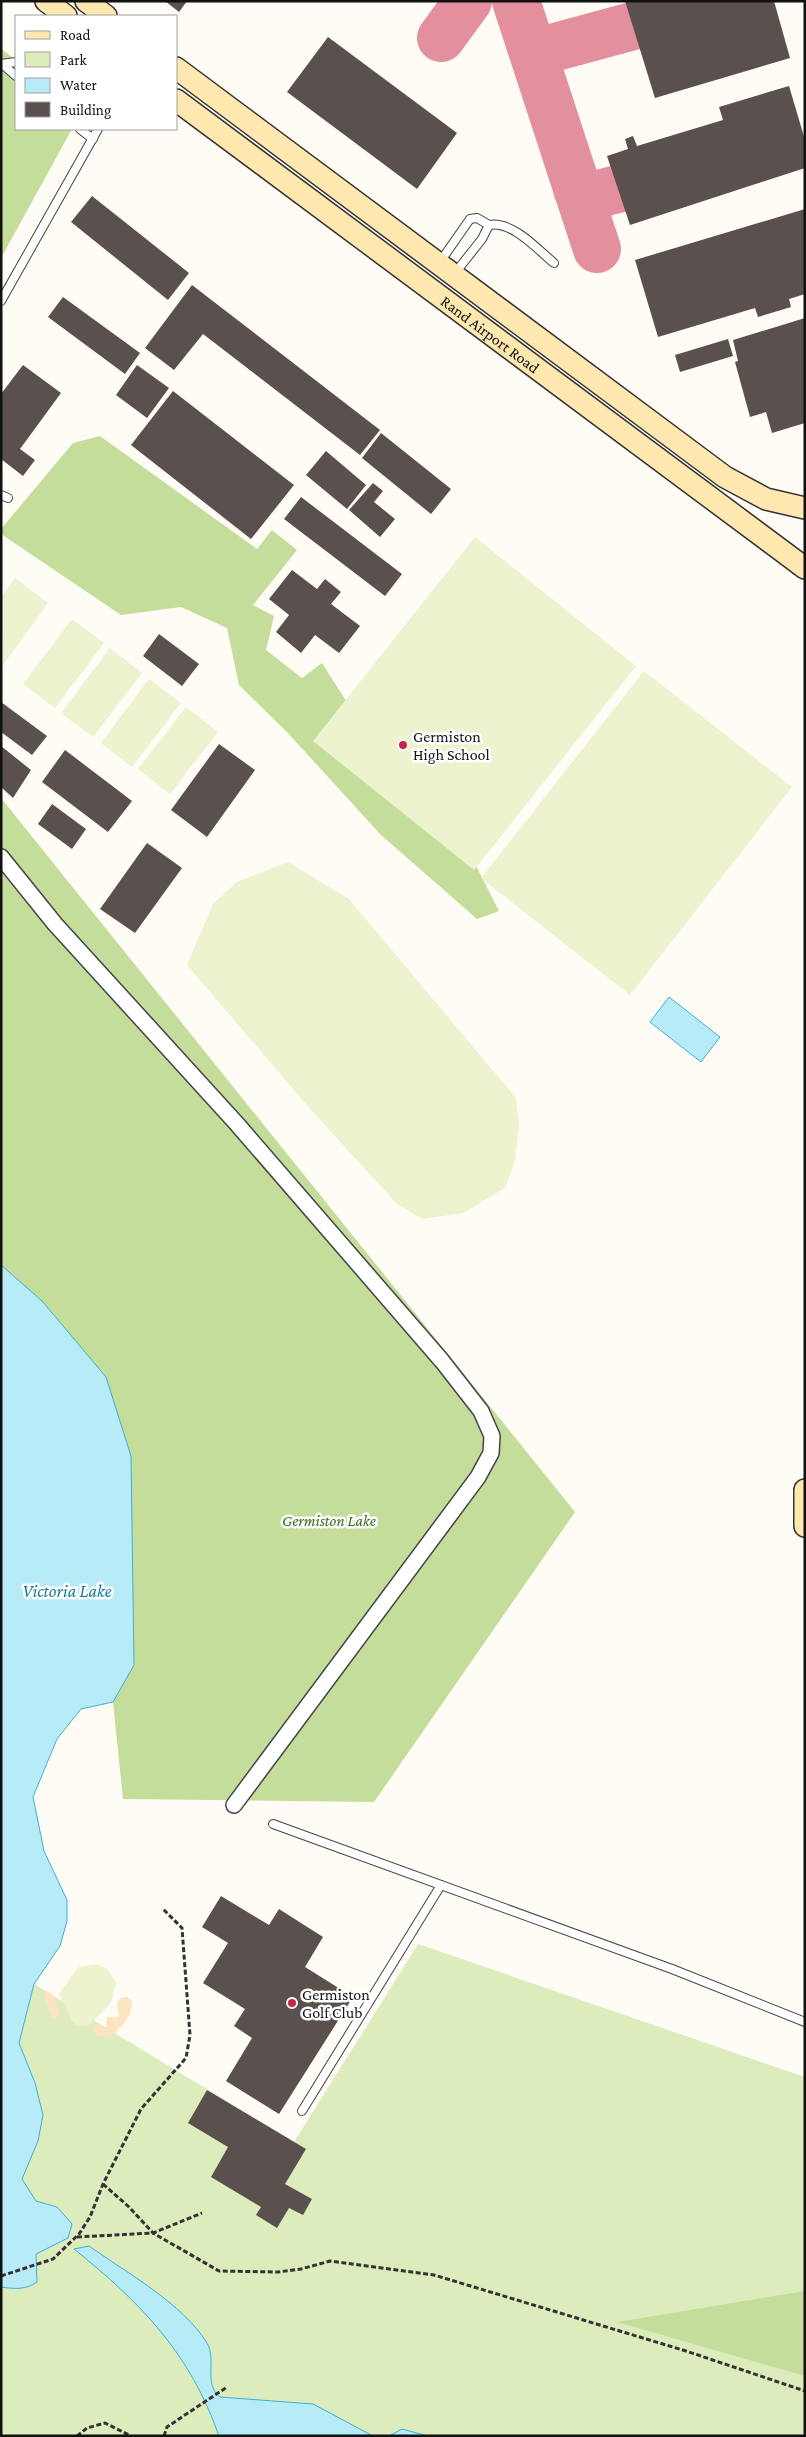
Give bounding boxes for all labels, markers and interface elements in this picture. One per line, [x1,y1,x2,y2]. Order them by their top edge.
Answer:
legend [15,15,178,130]
text: Road [60,27,91,43]
text: Park [60,52,87,68]
text: Water [60,77,97,93]
text: Building [60,102,111,119]
street label: Rand Airport Road [438,292,543,376]
place label: Germiston High School [413,728,490,764]
marker: Germiston High School [397,739,409,751]
park label: Germiston Lake [282,1512,376,1529]
water label: Victoria Lake [22,1581,112,1601]
place label: Germiston Golf Club [302,1986,370,2021]
marker: Germiston Golf Club [286,1997,298,2009]

